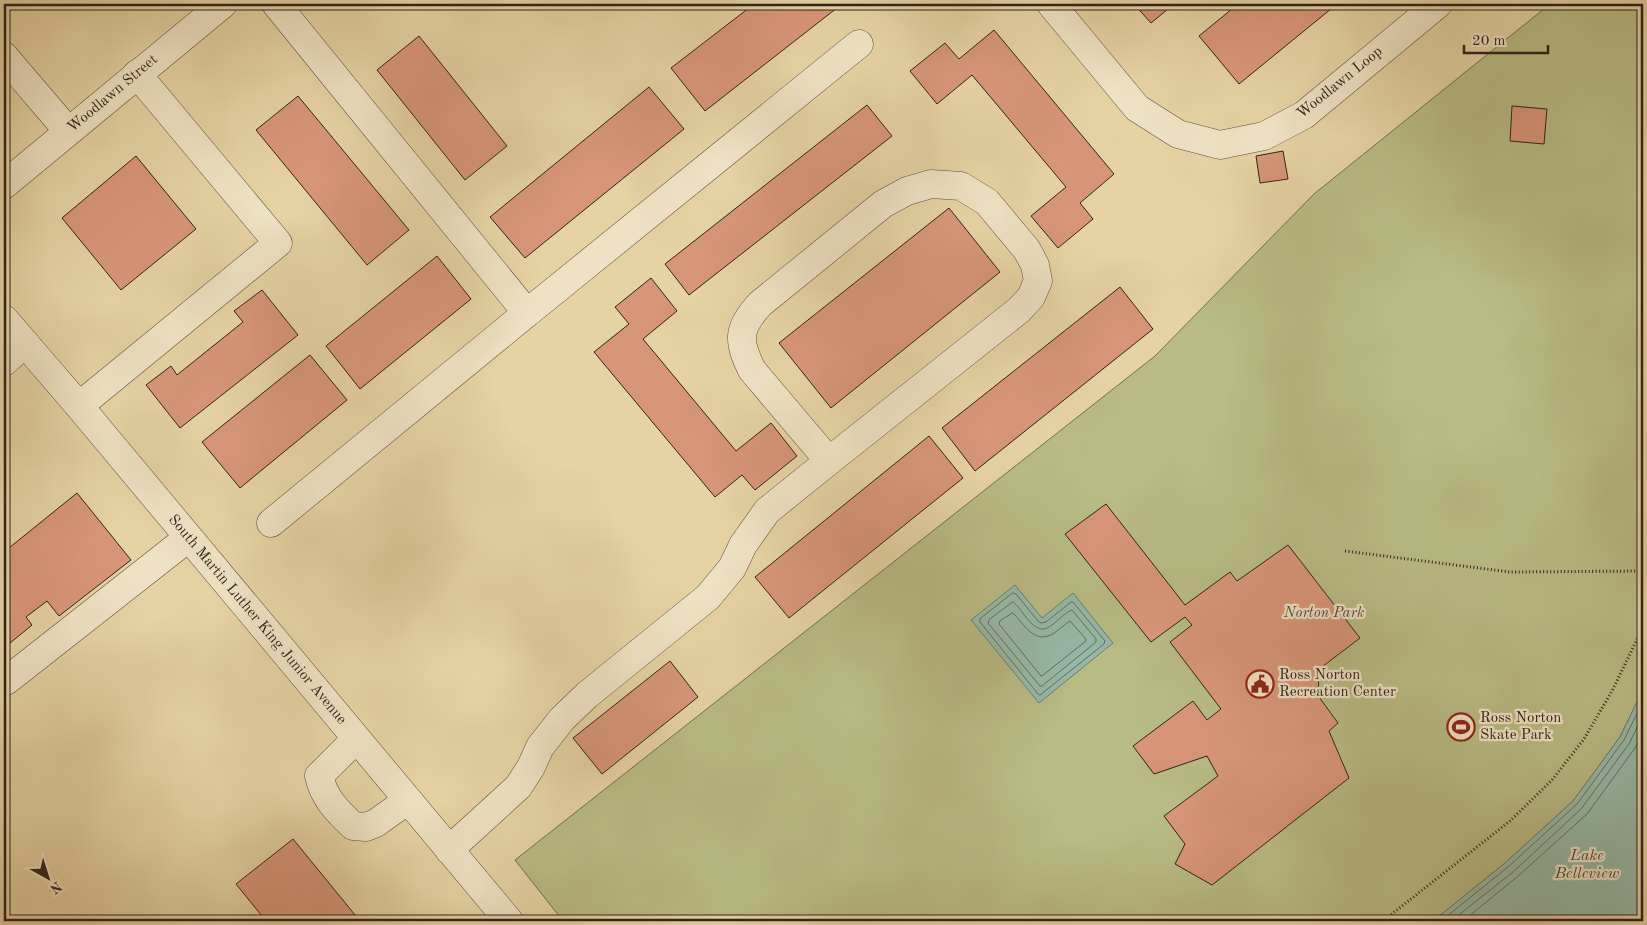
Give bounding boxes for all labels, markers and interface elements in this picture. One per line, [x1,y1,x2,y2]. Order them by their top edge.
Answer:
scale bar [1464,22,1548,54]
text: 20 m [1472,34,1506,49]
street label: Woodlawn Loop [1294,44,1386,122]
street label: Woodlawn Street [65,52,161,136]
street label: South Martin Luther King Junior Avenue [165,512,349,728]
park label: Norton Park [1283,606,1364,621]
place label: Ross Norton Recreation Center [1279,668,1396,700]
public building icon: Ross Norton Recreation Center [1245,669,1275,699]
place label: Ross Norton Skate Park [1480,711,1561,743]
sports icon: Ross Norton Skate Park [1446,712,1476,742]
water label: Lake Belleview [1554,848,1620,882]
north arrow [22,852,72,902]
text: N [47,879,64,896]

